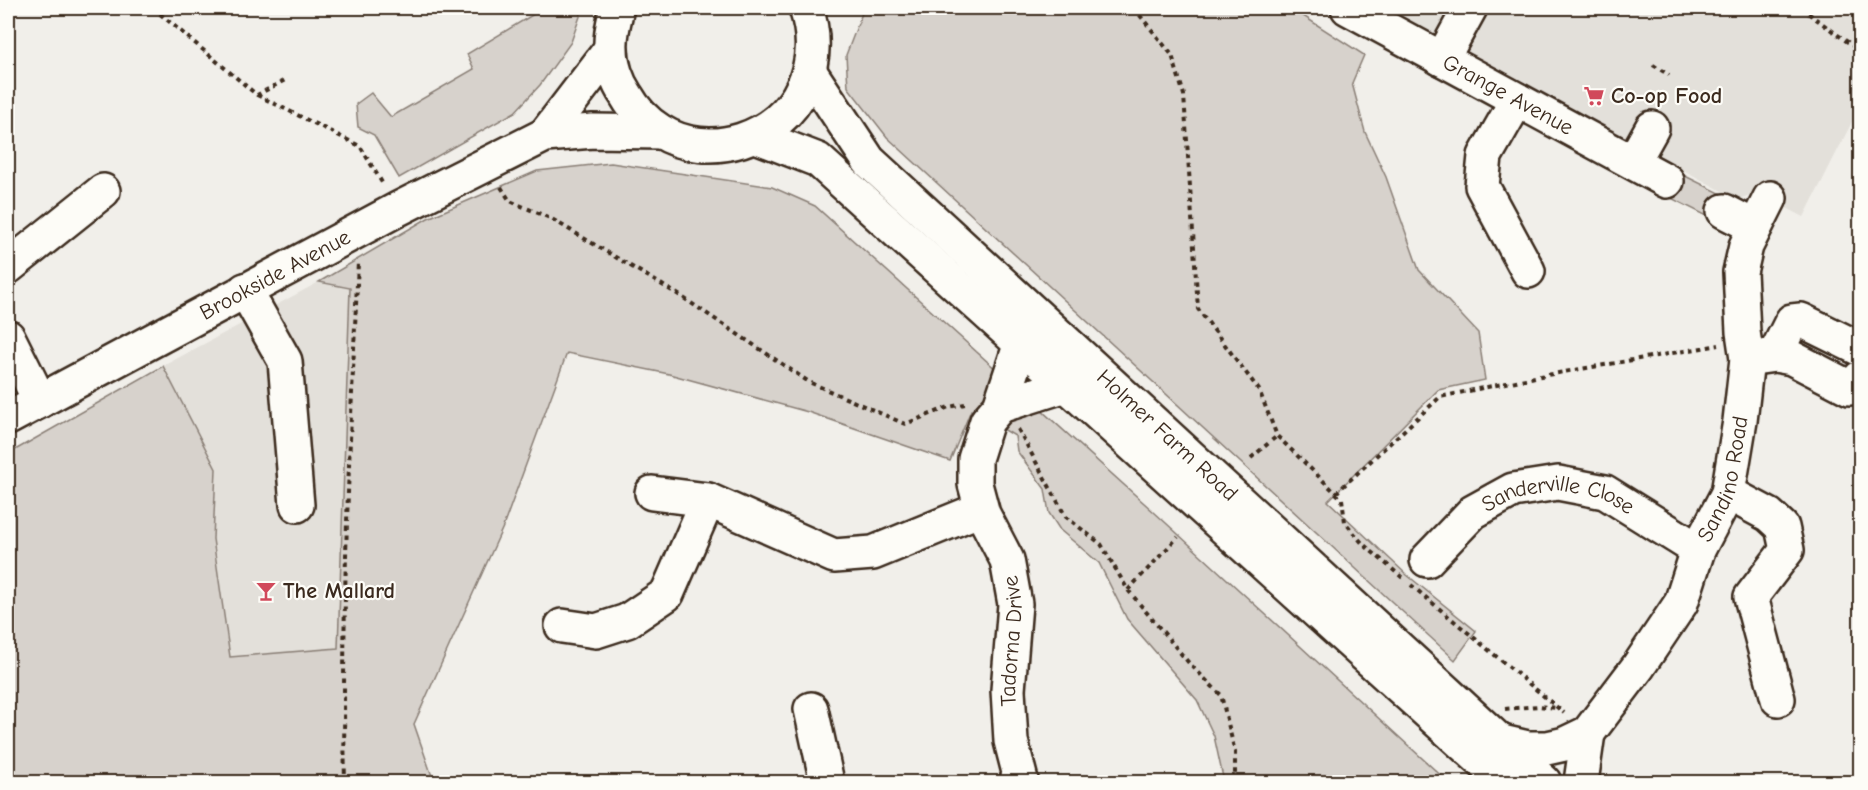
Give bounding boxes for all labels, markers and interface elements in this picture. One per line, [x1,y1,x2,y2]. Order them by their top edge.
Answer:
street label: Grange Avenue [1438,49,1578,141]
place label: Co-op Food [1611,83,1722,109]
supermarket icon: Co-op Food [1582,84,1606,108]
street label: Brookside Avenue [195,224,355,326]
street label: Holmer Farm Road [1091,364,1243,507]
street label: Sandino Road [1692,414,1754,546]
text: Sanderville Close [1477,470,1639,520]
street label: Sanderville Close [1478,498,1638,528]
street label: Tadorna Drive [995,574,1028,707]
place label: The Mallard [283,578,395,604]
bar icon: The Mallard [254,579,278,603]

